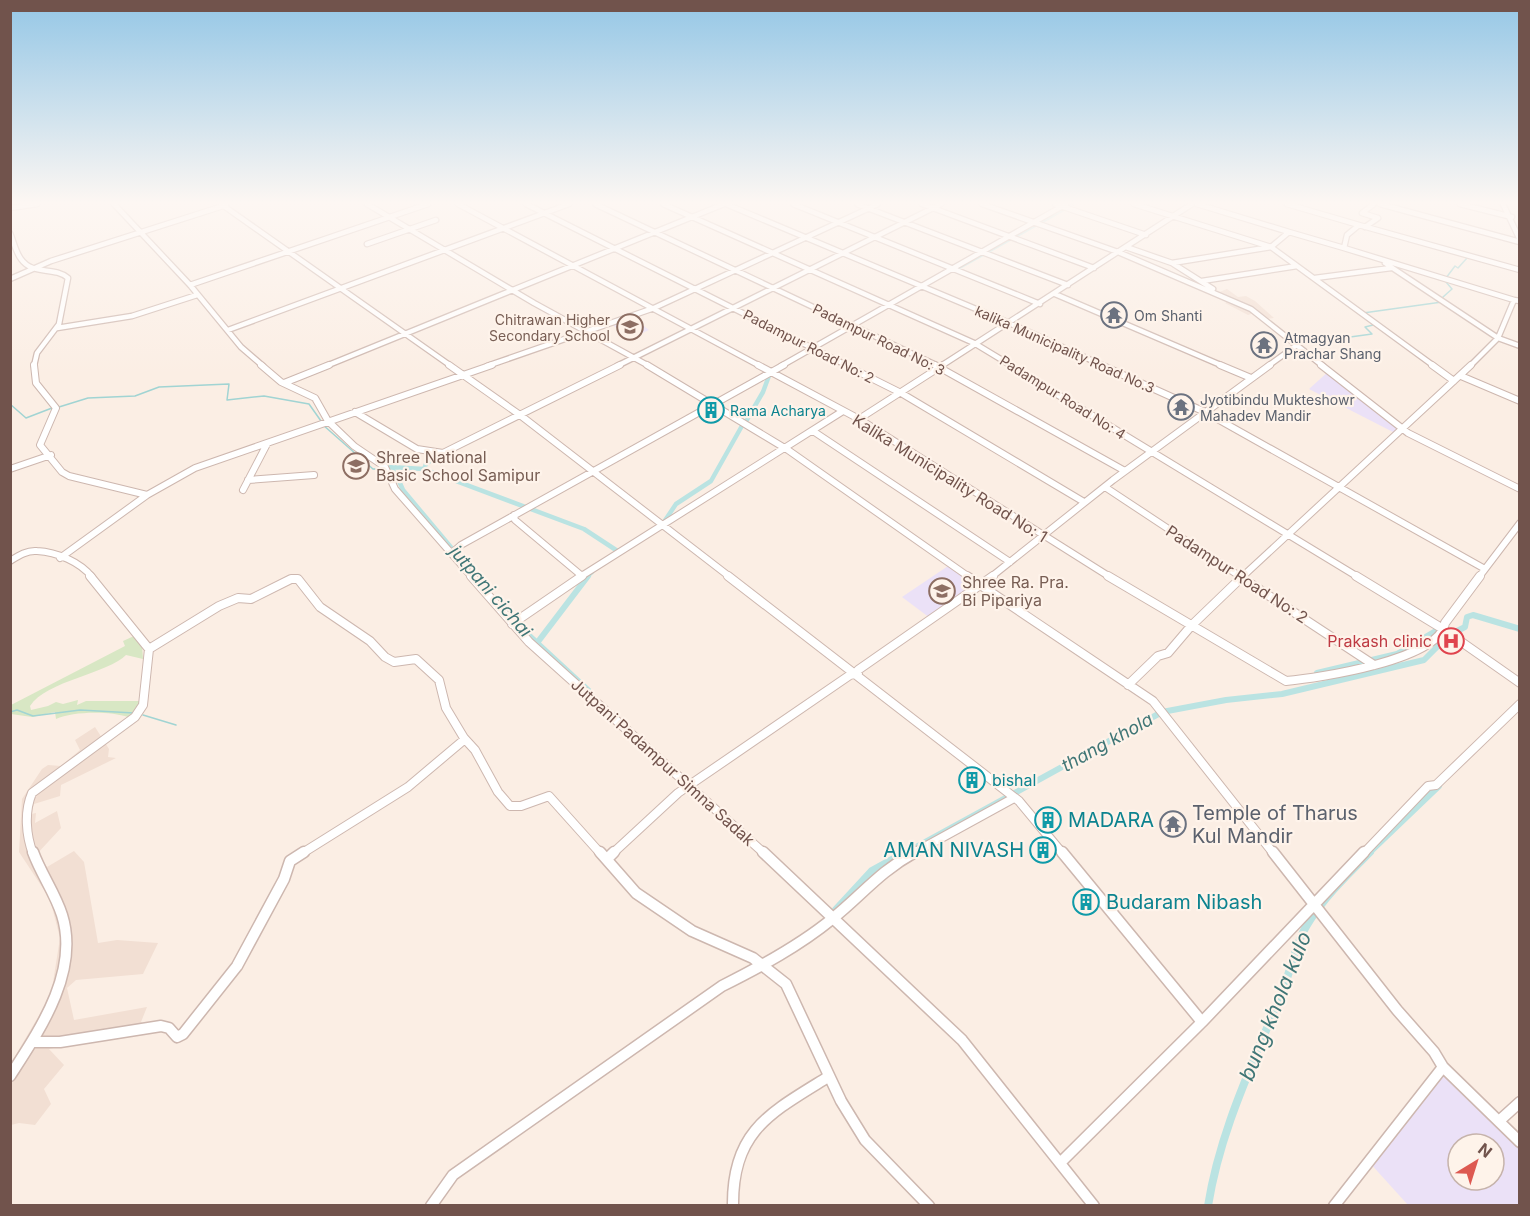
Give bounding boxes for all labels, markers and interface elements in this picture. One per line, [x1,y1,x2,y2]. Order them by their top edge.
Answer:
street label: Padampur Road No: 3 [810,300,948,378]
temple icon: Om Shanti [1099,300,1129,330]
street label: kalika Municipality Road No.3 [973,302,1157,396]
street label: Padampur Road No: 2 [741,306,877,386]
place label: Om Shanti [1134,307,1202,324]
place label: Chitrawan Higher Secondary School [489,311,610,344]
school or university icon: Chitrawan Higher Secondary School [615,312,645,342]
place label: Atmagyan Prachar Shang [1284,329,1381,362]
temple icon: Atmagyan Prachar Shang [1249,330,1279,360]
street label: Padampur Road No: 4 [997,351,1129,443]
place label: Jyotibindu Mukteshowr Mahadev Mandir [1200,391,1355,424]
temple icon: Jyotibindu Mukteshowr Mahadev Mandir [1166,392,1196,422]
building icon: Rama Acharya [696,395,726,425]
place label: Rama Acharya [730,402,826,419]
street label: Kalika Municipality Road No: 1 [849,410,1051,546]
place label: Shree National Basic School Samipur [376,447,540,485]
school or university icon: Shree National Basic School Samipur [341,451,371,481]
street label: Padampur Road No: 2 [1162,521,1312,627]
water label: jutpani cichai [444,540,537,641]
place label: Shree Ra. Pra. Bi Pipariya [962,572,1069,610]
school or university icon: Shree Ra. Pra. Bi Pipariya [927,576,957,606]
hospital icon: Prakash clinic [1436,626,1466,656]
place label: Prakash clinic [1327,631,1432,651]
street label: Jutpani Padampur Simna Sadak [567,674,759,850]
water label: thang khola [1058,708,1156,776]
building icon: bishal [957,765,987,795]
place label: bishal [992,770,1036,790]
place label: Temple of Tharus Kul Mandir [1192,801,1358,848]
building icon: MADARA [1033,805,1063,835]
place label: MADARA [1068,808,1154,832]
temple icon: Temple of Tharus Kul Mandir [1158,809,1188,839]
building icon: AMAN NIVASH [1028,835,1058,865]
place label: AMAN NIVASH [883,838,1024,862]
building icon: Budaram Nibash [1071,887,1101,917]
place label: Budaram Nibash [1106,890,1262,914]
water label: bung khola kulo [1234,928,1316,1084]
north arrow [1446,1132,1506,1192]
text: N [1474,1139,1496,1162]

